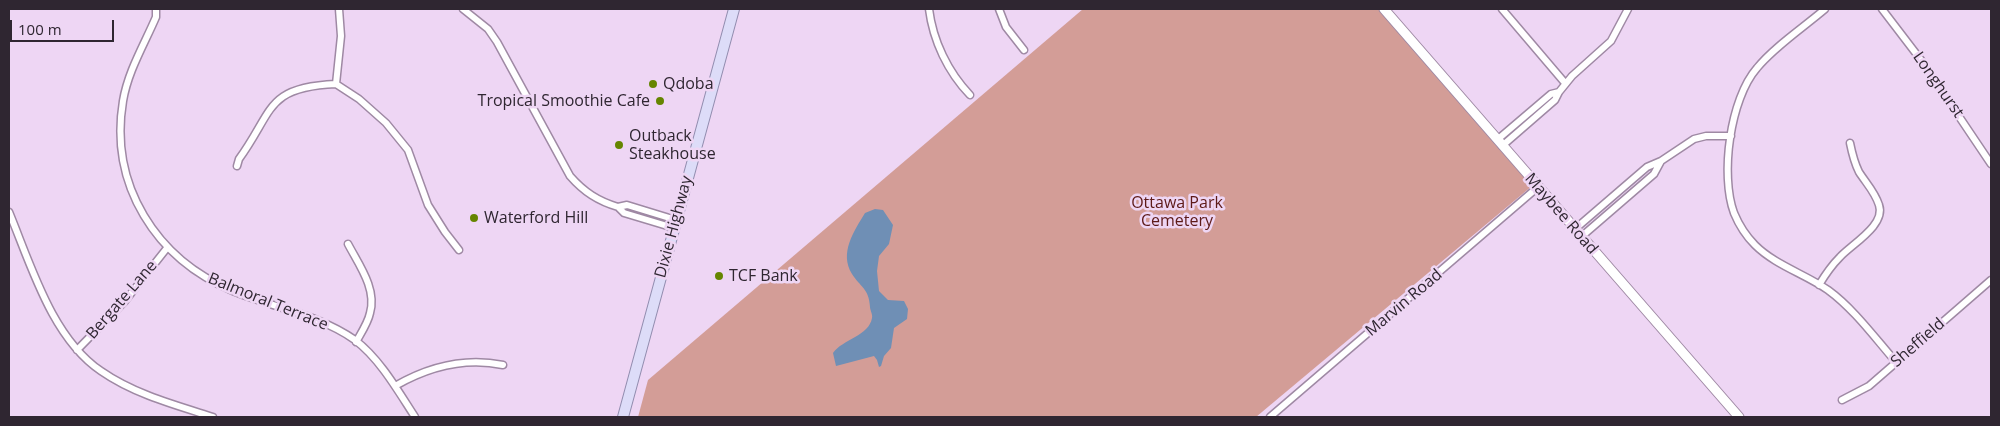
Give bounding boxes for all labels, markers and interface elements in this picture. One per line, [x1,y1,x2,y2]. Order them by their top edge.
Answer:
scale bar [12,10,116,42]
text: 100 m [18,19,62,39]
street label: Longhurst [1908,48,1968,122]
place label: Qdoba [663,74,714,94]
marker: Qdoba [647,78,659,90]
place label: Tropical Smoothie Cafe [478,91,650,111]
marker: Tropical Smoothie Cafe [654,95,666,107]
place label: Outback Steakhouse [629,126,716,164]
marker: Outback Steakhouse [613,139,625,151]
street label: Maybee Road [1520,169,1602,259]
street label: Dixie Highway [651,174,697,280]
park label: Ottawa Park Cemetery [1131,193,1223,231]
place label: Waterford Hill [484,208,588,228]
marker: Waterford Hill [468,212,480,224]
street label: Bergate Lane [83,257,161,343]
street label: Marvin Road [1362,265,1446,341]
place label: TCF Bank [729,266,798,286]
street label: Balmoral Terrace [205,269,331,335]
marker: TCF Bank [713,270,725,282]
street label: Sheffield [1887,314,1949,372]

